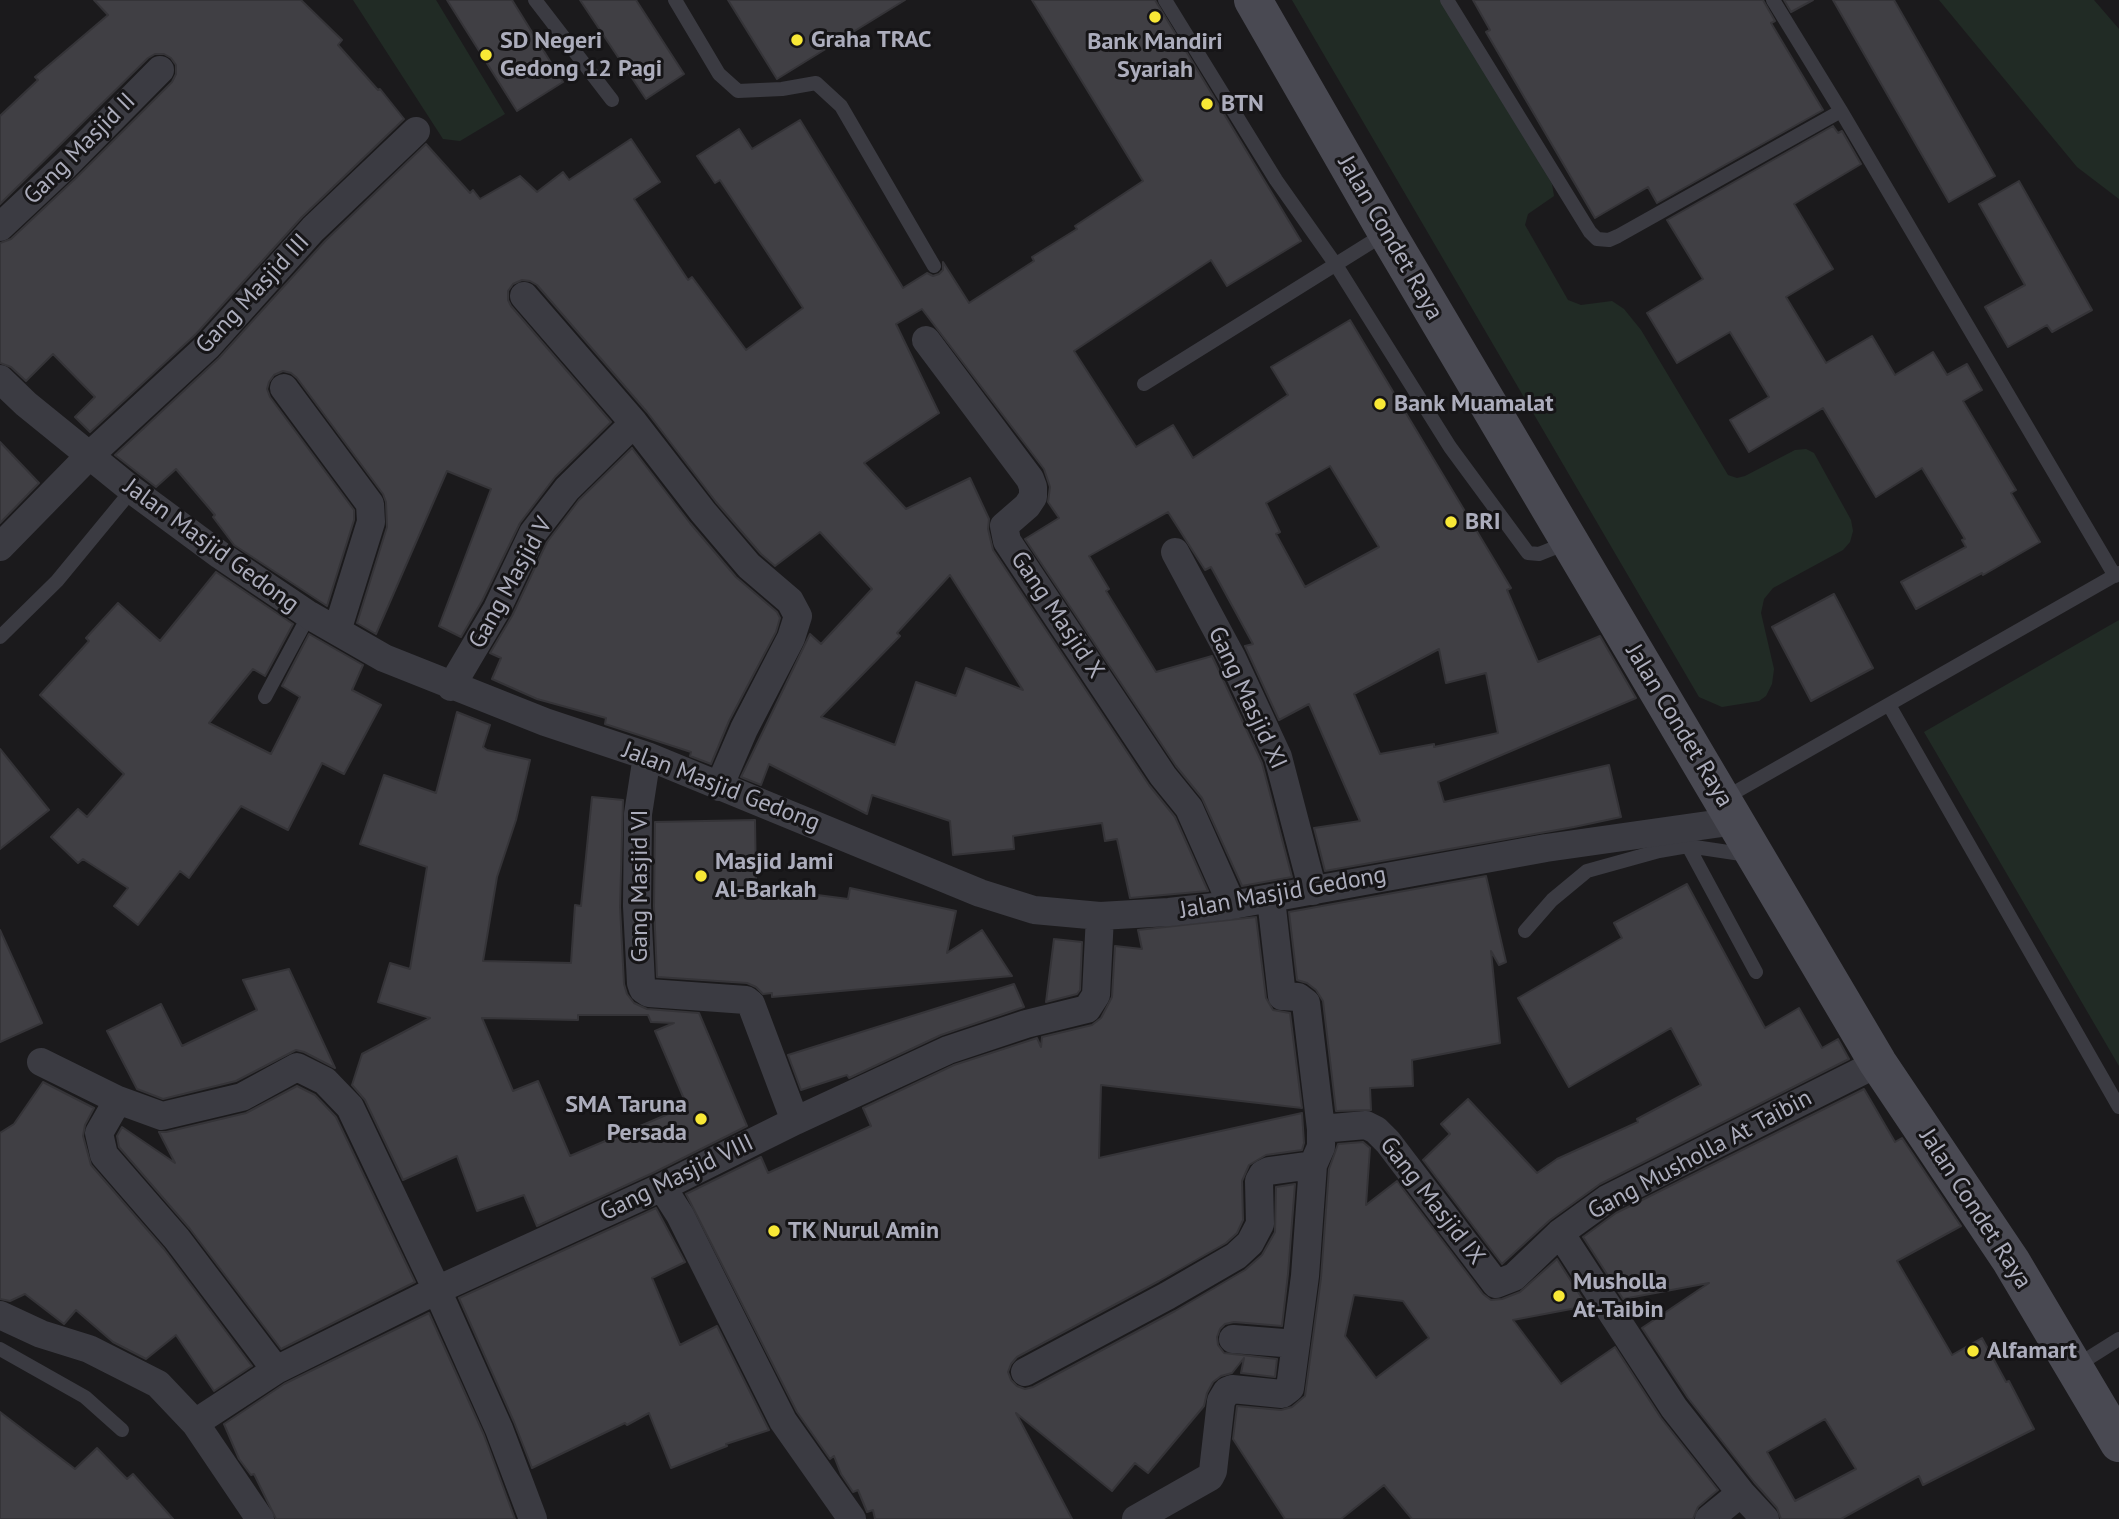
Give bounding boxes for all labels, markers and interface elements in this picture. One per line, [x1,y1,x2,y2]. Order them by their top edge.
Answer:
marker: Bank Mandiri Syariah [1147,9,1163,25]
place label: Graha TRAC [811,26,931,54]
place label: SD Negeri Gedong 12 Pagi [500,27,662,83]
place label: Bank Mandiri Syariah [1087,28,1223,84]
marker: Graha TRAC [789,32,805,48]
marker: SD Negeri Gedong 12 Pagi [478,47,494,63]
street label: Gang Masjid II [18,87,142,211]
place label: BTN [1221,90,1264,118]
marker: BTN [1199,96,1215,112]
street label: Jalan Condet Raya [1331,151,1449,325]
street label: Gang Masjid III [190,228,316,360]
place label: Bank Muamalat [1394,390,1554,418]
marker: Bank Muamalat [1372,396,1388,412]
street label: Jalan Masjid Gedong [118,473,304,619]
place label: BRI [1465,508,1500,536]
street label: Gang Masjid V [463,512,559,654]
marker: BRI [1443,514,1459,530]
street label: Gang Masjid X [1004,546,1110,684]
street label: Gang Masjid XI [1201,622,1293,774]
street label: Jalan Condet Raya [1619,639,1739,813]
street label: Jalan Masjid Gedong [618,736,824,838]
street label: Gang Masjid VI [626,810,654,962]
place label: Masjid Jami Al-Barkah [715,848,834,904]
street label: Jalan Masjid Gedong [1178,861,1388,925]
marker: Masjid Jami Al-Barkah [693,868,709,884]
street label: Gang Musholla At Taibin [1583,1084,1817,1226]
place label: SMA Taruna Persada [565,1091,687,1147]
marker: SMA Taruna Persada [693,1111,709,1127]
street label: Jalan Condet Raya [1913,1124,2037,1294]
street label: Gang Masjid VIII [596,1129,758,1227]
street label: Gang Masjid IX [1373,1131,1491,1271]
place label: TK Nurul Amin [788,1217,939,1245]
marker: TK Nurul Amin [766,1223,782,1239]
place label: Musholla At-Taibin [1573,1268,1667,1324]
marker: Musholla At-Taibin [1551,1288,1567,1304]
place label: Alfamart [1987,1337,2077,1365]
marker: Alfamart [1965,1343,1981,1359]

